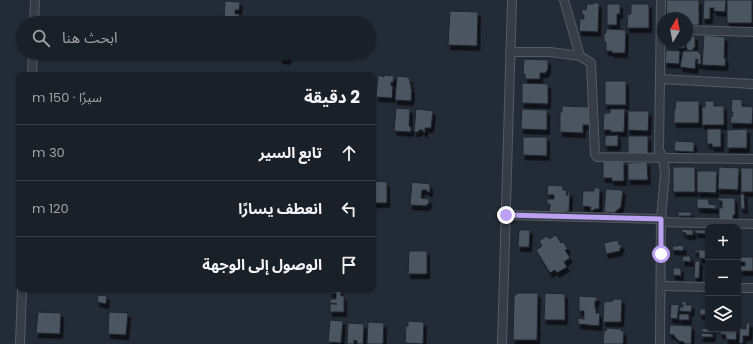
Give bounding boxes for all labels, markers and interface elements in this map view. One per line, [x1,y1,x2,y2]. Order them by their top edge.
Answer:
north arrow [657,12,693,48]
search box [16,16,376,60]
icon: search [30,27,52,49]
text: ابحث هنا [62,27,118,48]
text: 2 دقيقة [304,85,360,109]
text: سيرًا · 150 m [32,88,102,107]
text: تابع السير [259,142,322,163]
icon: ahead [338,142,360,164]
text: 30 m [32,143,65,162]
text: انعطف يسارًا [238,198,322,219]
icon: left [338,198,360,220]
text: 120 m [32,199,69,218]
route end [497,206,515,224]
map controls [705,224,741,332]
button: + [705,224,741,260]
route start [652,245,670,263]
text: الوصول إلى الوجهة [202,254,322,275]
icon: arrive [338,254,360,276]
button: − [705,260,741,296]
button: layers [705,296,741,332]

